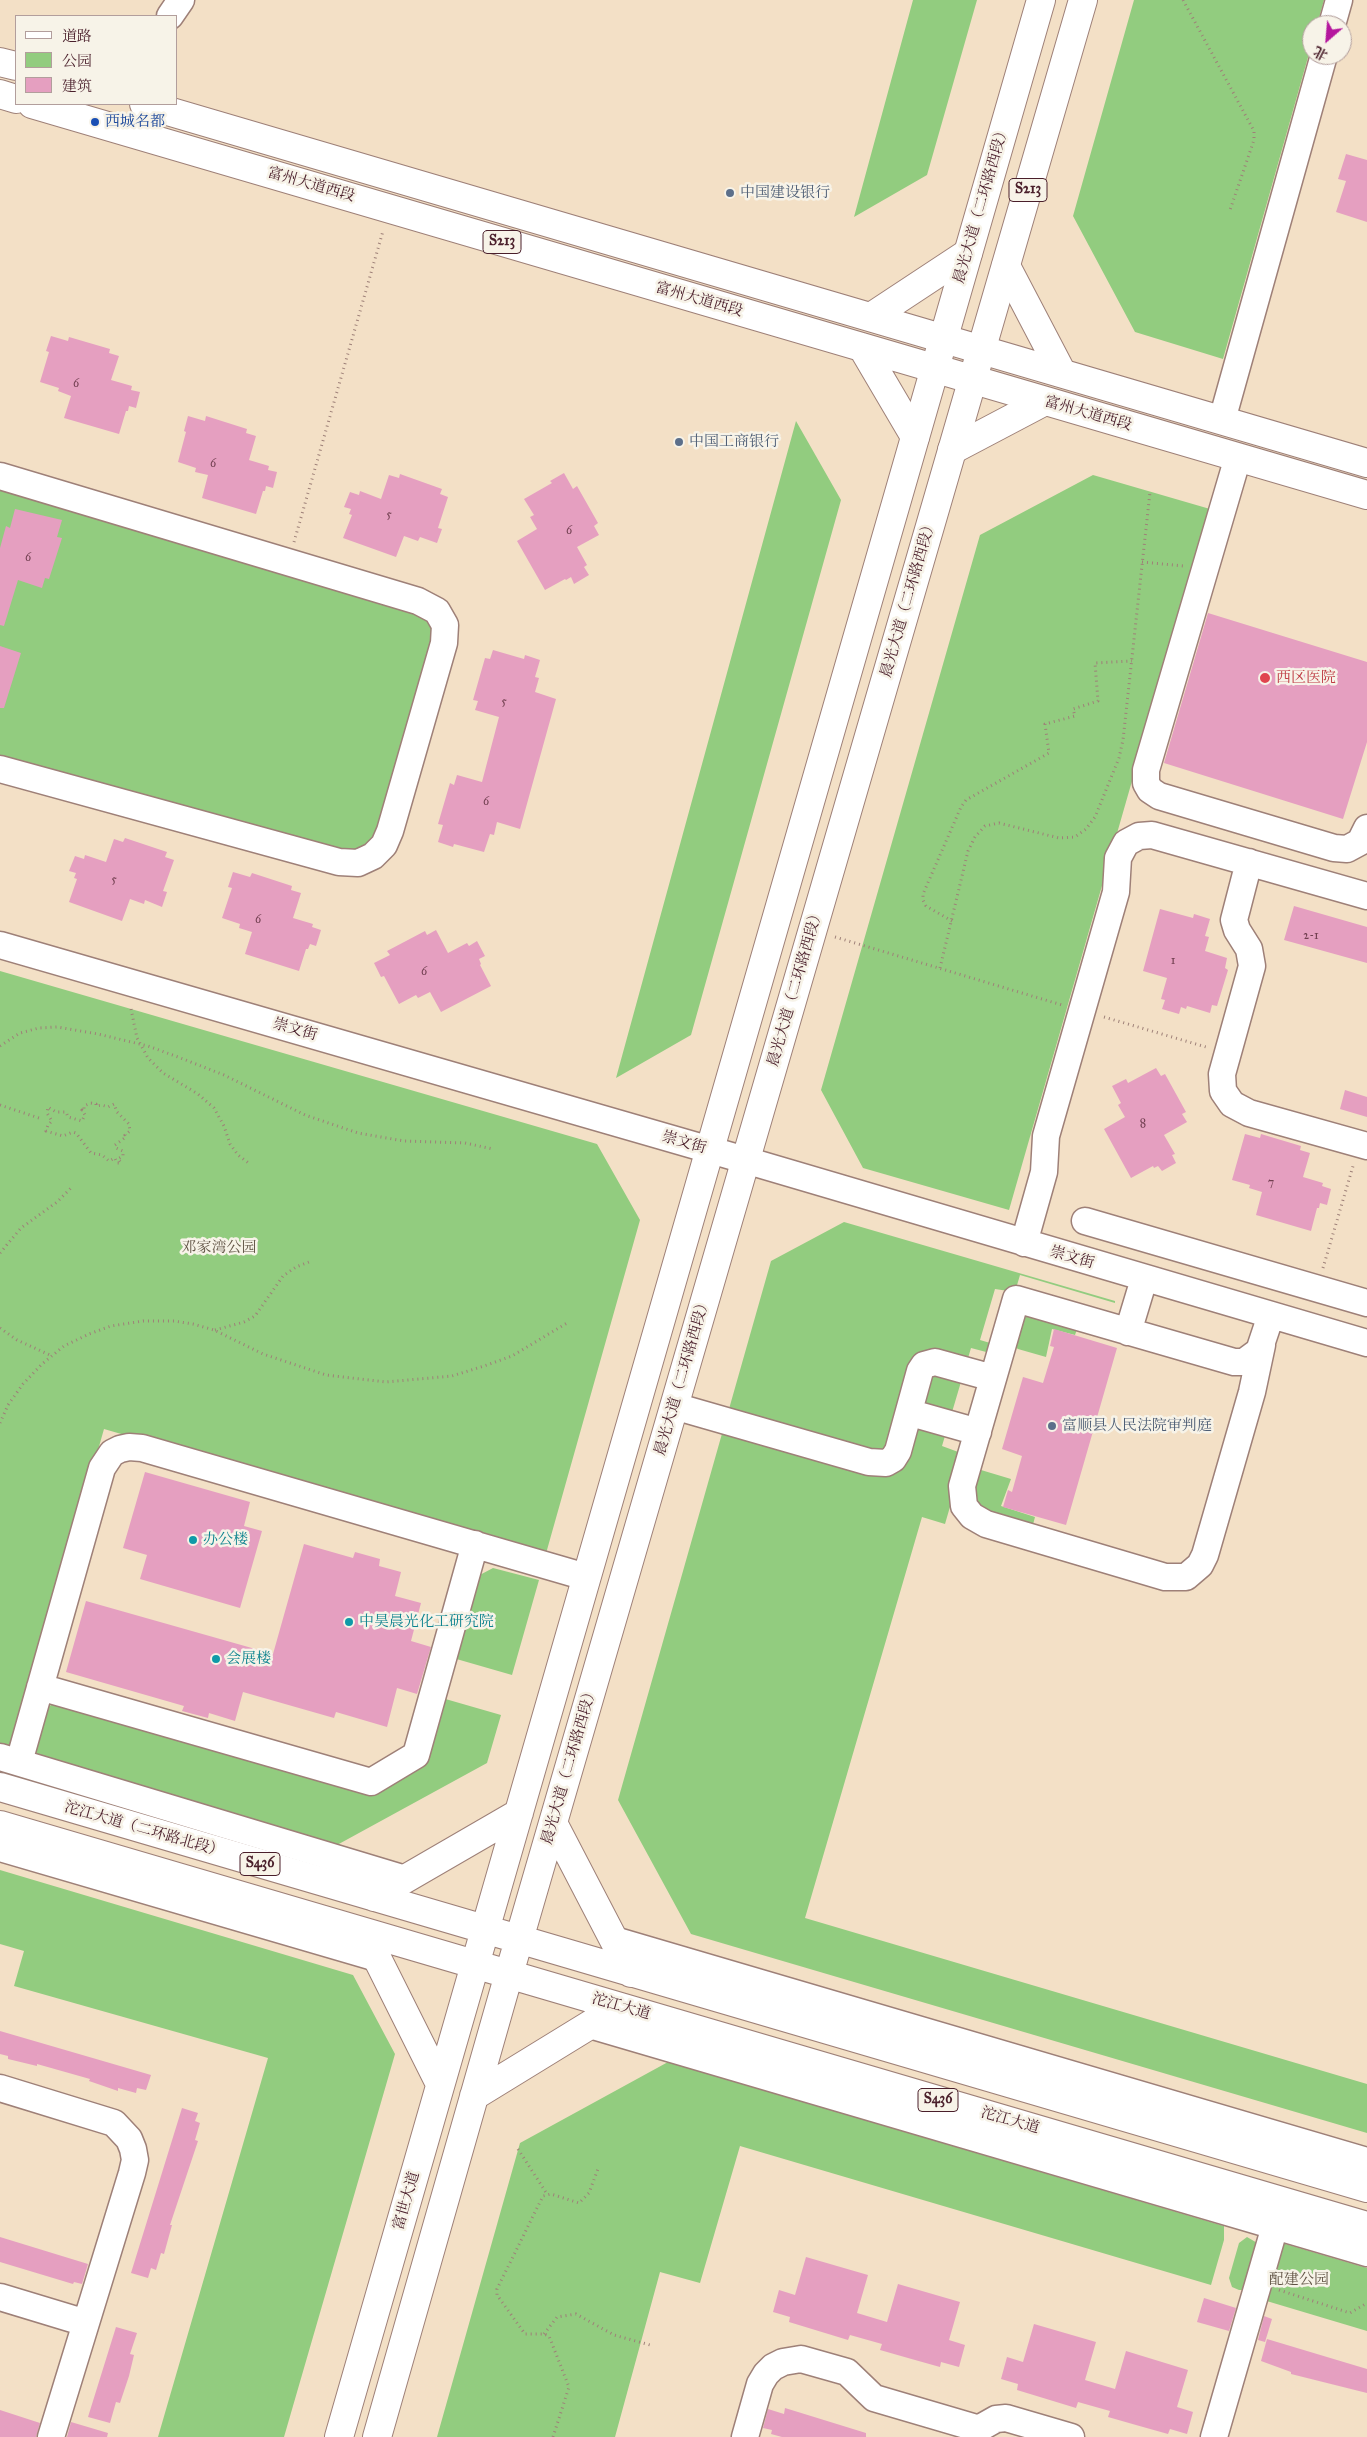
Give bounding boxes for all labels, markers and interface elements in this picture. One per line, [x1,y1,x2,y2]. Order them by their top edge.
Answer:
legend [15,15,178,105]
north arrow [1302,15,1352,65]
text: 道路 [62,27,92,45]
text: 北 [1310,42,1331,64]
text: 公园 [62,52,92,70]
text: 建筑 [62,77,92,95]
place label: 西城名都 [105,113,165,131]
marker: 西城名都 [89,116,101,128]
street label: 晨光大道（二环路西段） [951,122,1013,286]
street label: 富州大道西段 [265,164,357,206]
road number: S213 [1009,178,1047,202]
place label: 中国建设银行 [740,184,830,202]
marker: 中国建设银行 [724,187,736,199]
road number: S213 [483,230,521,253]
street label: 富州大道西段 [653,279,745,321]
house number: 6 [73,377,79,391]
street label: 富州大道西段 [1042,393,1134,435]
place label: 中国工商银行 [689,433,779,451]
marker: 中国工商银行 [673,436,685,448]
house number: 6 [210,457,216,471]
house number: 5 [386,508,392,522]
street label: 晨光大道（二环路西段） [878,516,940,680]
house number: 6 [566,524,572,538]
house number: 6 [25,551,31,565]
place label: 西区医院 [1276,669,1336,687]
marker: 西区医院 [1258,671,1272,685]
house number: 5 [501,695,507,709]
house number: 6 [483,795,489,809]
house number: 5 [111,873,117,887]
street label: 晨光大道（二环路西段） [765,905,827,1069]
house number: 6 [255,913,261,927]
house number: 2-1 [1303,929,1319,943]
house number: 1 [1171,954,1175,968]
house number: 6 [421,965,427,979]
street label: 崇文街 [271,1015,319,1045]
house number: 8 [1140,1117,1146,1131]
street label: 崇文街 [660,1128,708,1158]
house number: 7 [1268,1176,1274,1190]
park label: 邓家湾公园 [182,1239,256,1257]
street label: 崇文街 [1048,1243,1096,1273]
street label: 晨光大道（二环路西段） [652,1294,714,1458]
place label: 富顺县人民法院审判庭 [1062,1417,1212,1435]
marker: 富顺县人民法院审判庭 [1046,1420,1058,1432]
place label: 办公楼 [203,1531,248,1549]
marker: 办公楼 [187,1534,199,1546]
place label: 中昊晨光化工研究院 [359,1613,494,1631]
marker: 中昊晨光化工研究院 [343,1616,355,1628]
place label: 会展楼 [226,1650,271,1668]
marker: 会展楼 [210,1653,222,1665]
street label: 晨光大道（二环路西段） [539,1683,601,1847]
street label: 沱江大道（二环路北段） [62,1799,226,1861]
road number: S436 [240,1852,280,1876]
street label: 沱江大道 [590,1990,652,2024]
road number: S436 [918,2088,958,2112]
street label: 沱江大道 [979,2104,1041,2138]
street label: 富世大道 [390,2170,424,2232]
park label: 配建公园 [1269,2271,1329,2289]

